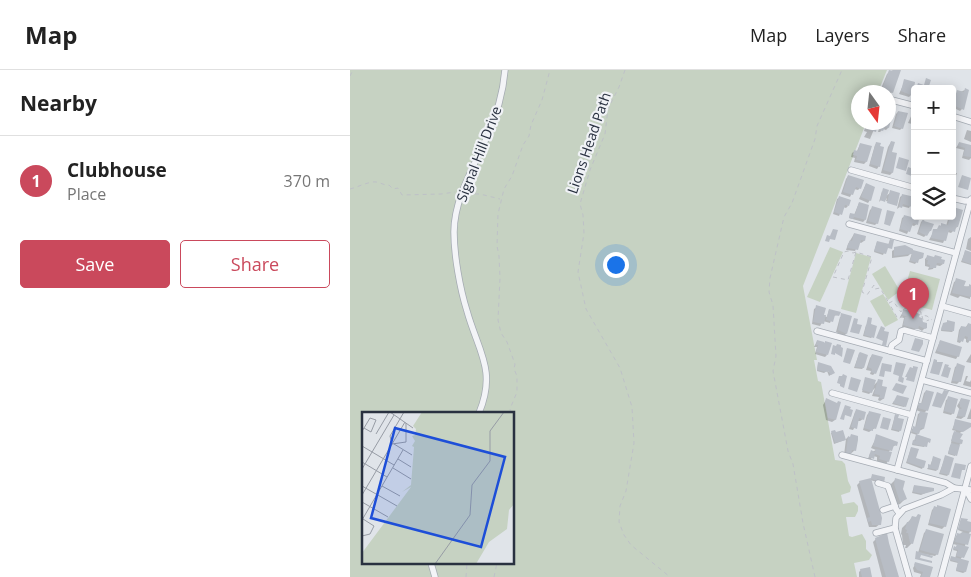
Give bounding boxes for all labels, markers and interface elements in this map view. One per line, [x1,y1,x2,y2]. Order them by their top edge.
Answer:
text: Map [25,18,77,51]
text: Map [750,23,787,47]
text: Layers [815,23,870,47]
text: Share [898,23,946,47]
north arrow [851,85,896,130]
map controls [911,85,956,220]
button: + [911,85,956,130]
text: Nearby [20,89,97,117]
street label: Lions Head Path [562,90,615,196]
street label: Signal Hill Drive [452,103,506,204]
button: − [911,130,956,175]
text: Clubhouse [67,157,167,183]
text: 1 [31,170,41,192]
text: 370 m [284,170,330,192]
button: layers [911,175,956,220]
text: Place [67,183,106,205]
button: Save [20,240,170,288]
button: Share [180,240,330,288]
your location [603,252,629,278]
pin: 1 [897,278,929,319]
inset map [362,412,515,564]

